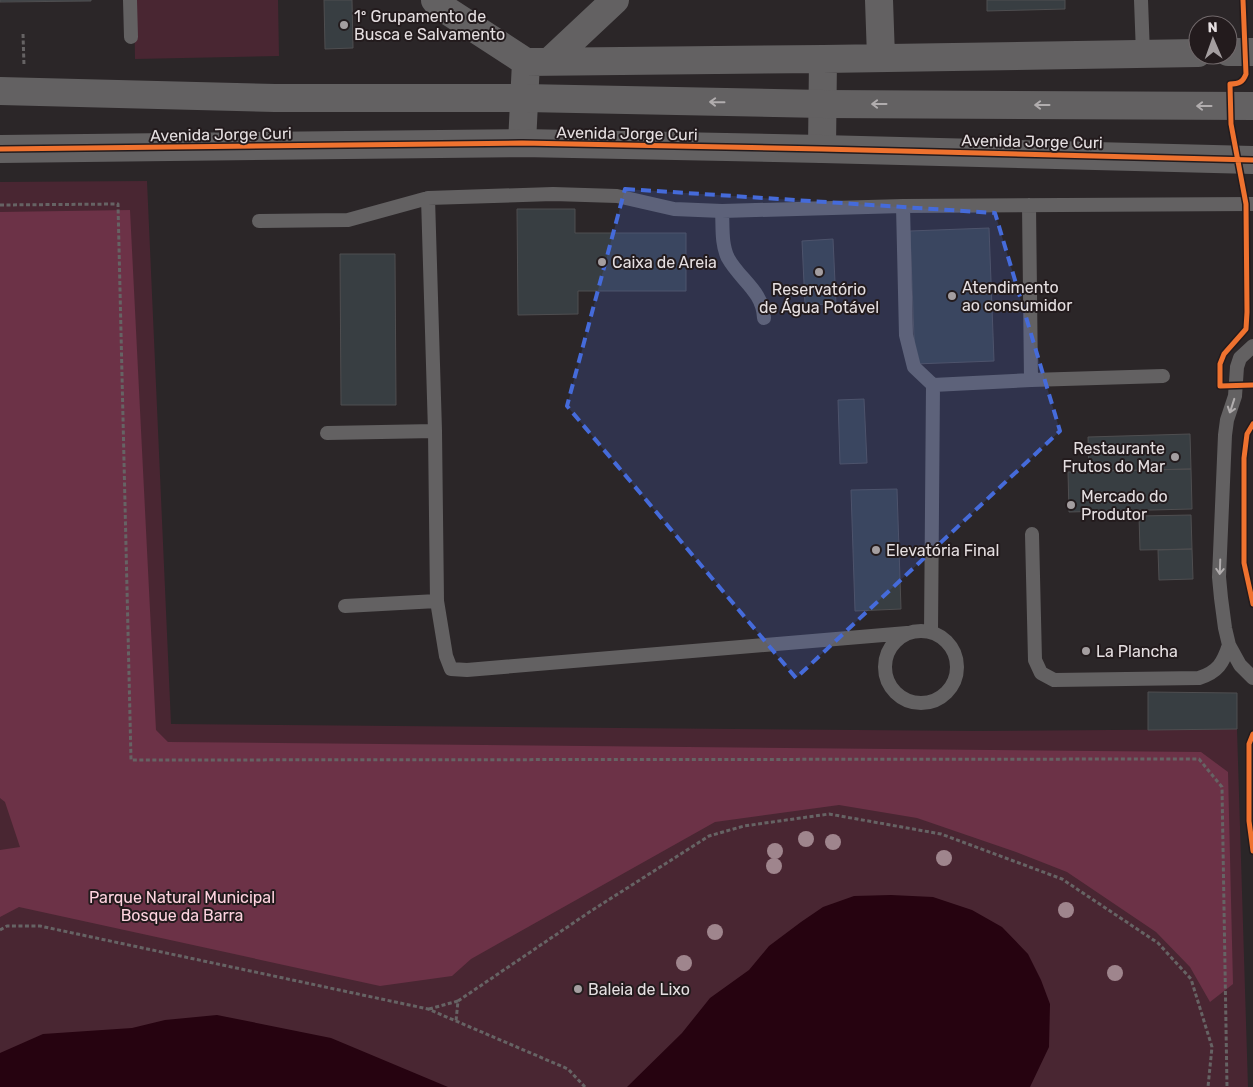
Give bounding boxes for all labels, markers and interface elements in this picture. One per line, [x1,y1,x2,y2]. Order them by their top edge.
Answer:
place label: 1º Grupamento de Busca e Salvamento [354,7,505,44]
north arrow [1188,15,1238,65]
marker: 1º Grupamento de Busca e Salvamento [338,19,350,31]
text: N [1207,19,1218,36]
one-way arrow [709,97,726,107]
one-way arrow [872,99,888,109]
one-way arrow [1034,100,1050,110]
one-way arrow [1197,101,1213,111]
street label: Avenida Jorge Curi [556,123,698,144]
street label: Avenida Jorge Curi [150,124,292,145]
street label: Avenida Jorge Curi [961,131,1103,152]
place label: Caixa de Areia [612,253,717,272]
marker: Caixa de Areia [596,256,608,268]
marker: Reservatório de Água Potável [813,266,825,278]
place label: Atendimento ao consumidor [962,278,1072,315]
place label: Reservatório de Água Potável [759,280,879,317]
marker: Atendimento ao consumidor [946,290,958,302]
one-way arrow [1227,397,1236,413]
place label: Restaurante Frutos do Mar [1062,439,1165,476]
marker: Restaurante Frutos do Mar [1169,451,1181,463]
place label: Mercado do Produtor [1081,487,1168,524]
marker: Mercado do Produtor [1065,499,1077,511]
place label: Elevatória Final [886,541,999,560]
marker: Elevatória Final [870,544,882,556]
one-way arrow [1215,558,1225,575]
place label: La Plancha [1096,642,1178,661]
marker: La Plancha [1080,645,1092,657]
park label: Parque Natural Municipal Bosque da Barra [89,888,275,925]
place label: Baleia de Lixo [588,980,690,999]
marker: Baleia de Lixo [572,983,584,995]

